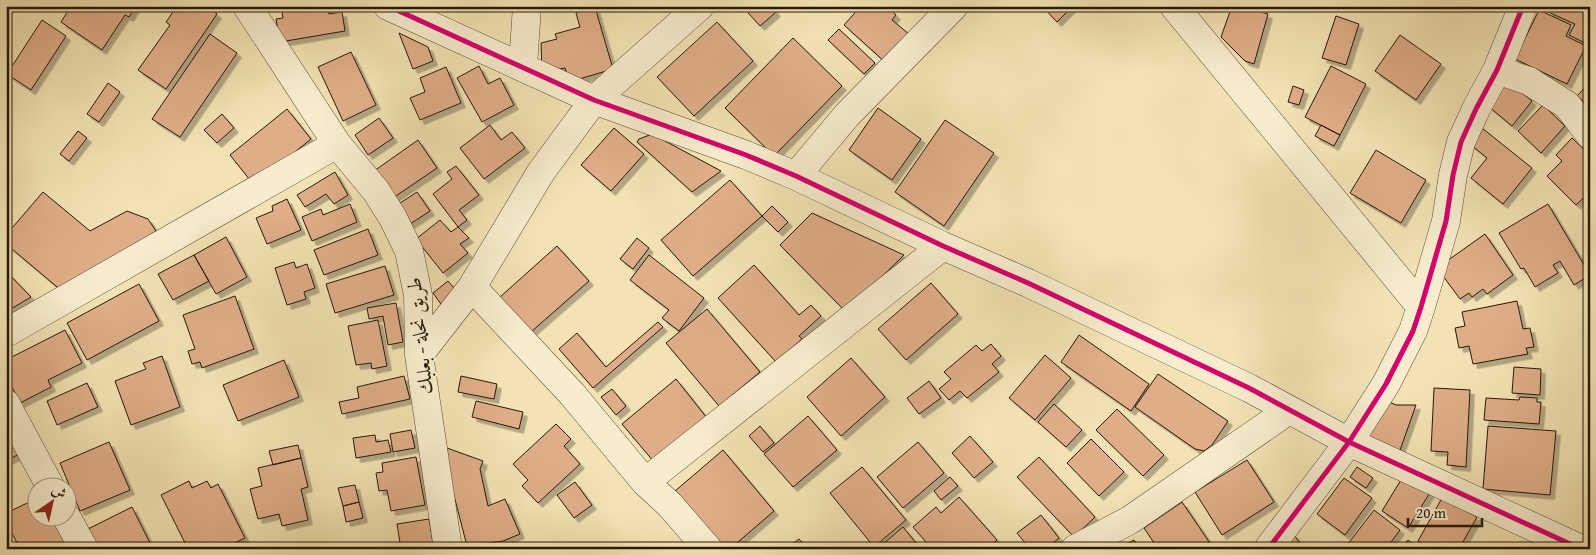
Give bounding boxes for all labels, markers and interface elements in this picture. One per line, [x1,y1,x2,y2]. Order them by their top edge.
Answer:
street label: طريق نحلة - بعلبك [398,276,440,396]
north arrow [28,478,78,528]
text: ش [48,479,71,503]
scale bar [1408,495,1482,527]
text: 20 m [1416,502,1447,523]

